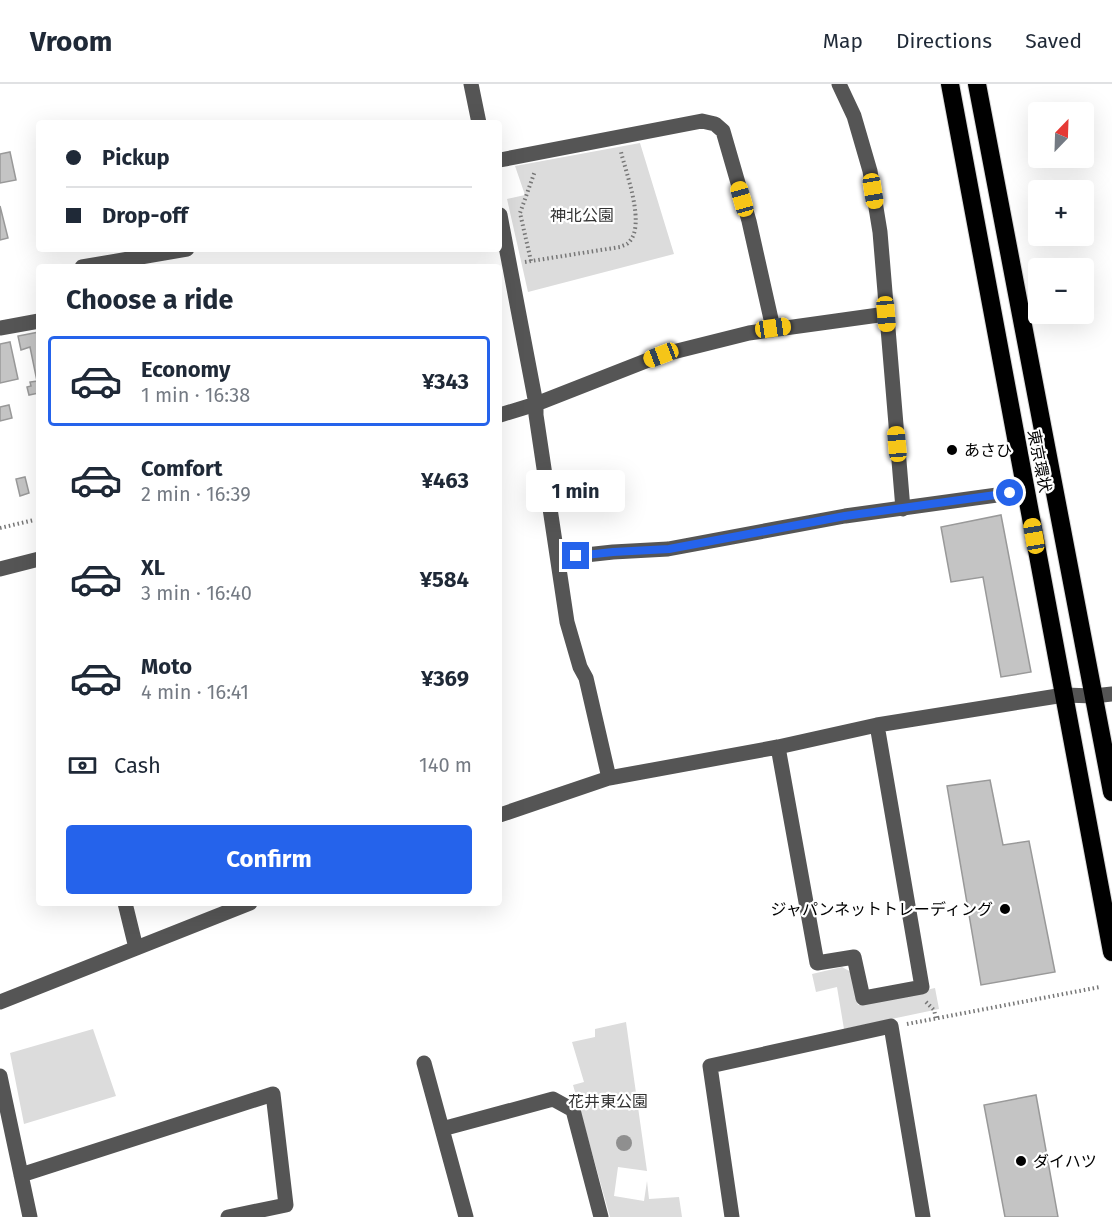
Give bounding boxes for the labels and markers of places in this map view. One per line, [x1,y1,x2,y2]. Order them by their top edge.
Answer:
place label: あさひ [964,441,1012,460]
marker: あさひ [945,443,959,457]
place label: ジャパンネットトレーディング [770,900,993,919]
marker: ジャパンネットトレーディング [998,902,1012,916]
place label: ダイハツ [1033,1152,1097,1171]
marker: ダイハツ [1014,1154,1028,1168]

